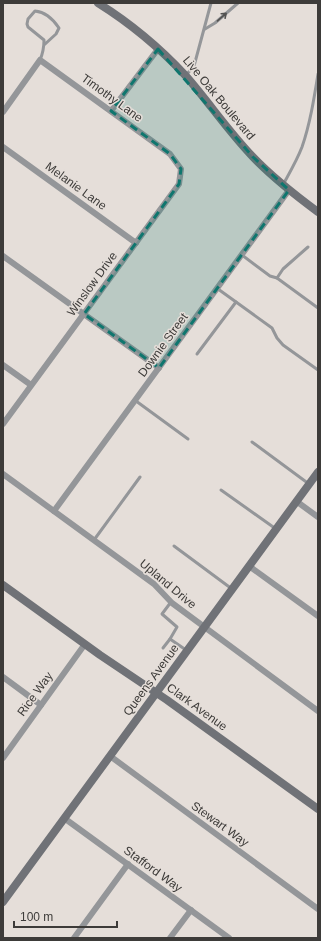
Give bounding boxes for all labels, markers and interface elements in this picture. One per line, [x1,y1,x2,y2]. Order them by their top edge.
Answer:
one-way arrow [217,12,227,21]
street label: Live Oak Boulevard [180,53,258,143]
street label: Timothy Lane [79,71,146,125]
street label: Melanie Lane [43,159,110,213]
street label: Winslow Drive [64,249,120,319]
street label: Downie Street [135,310,191,380]
street label: Upland Drive [137,556,199,612]
street label: Queens Avenue [120,641,182,719]
street label: Rice Way [14,669,56,719]
street label: Clark Avenue [164,680,230,734]
street label: Stewart Way [189,798,251,850]
street label: Stafford Way [121,843,185,895]
scale bar [14,903,117,929]
text: 100 m [20,910,53,924]

